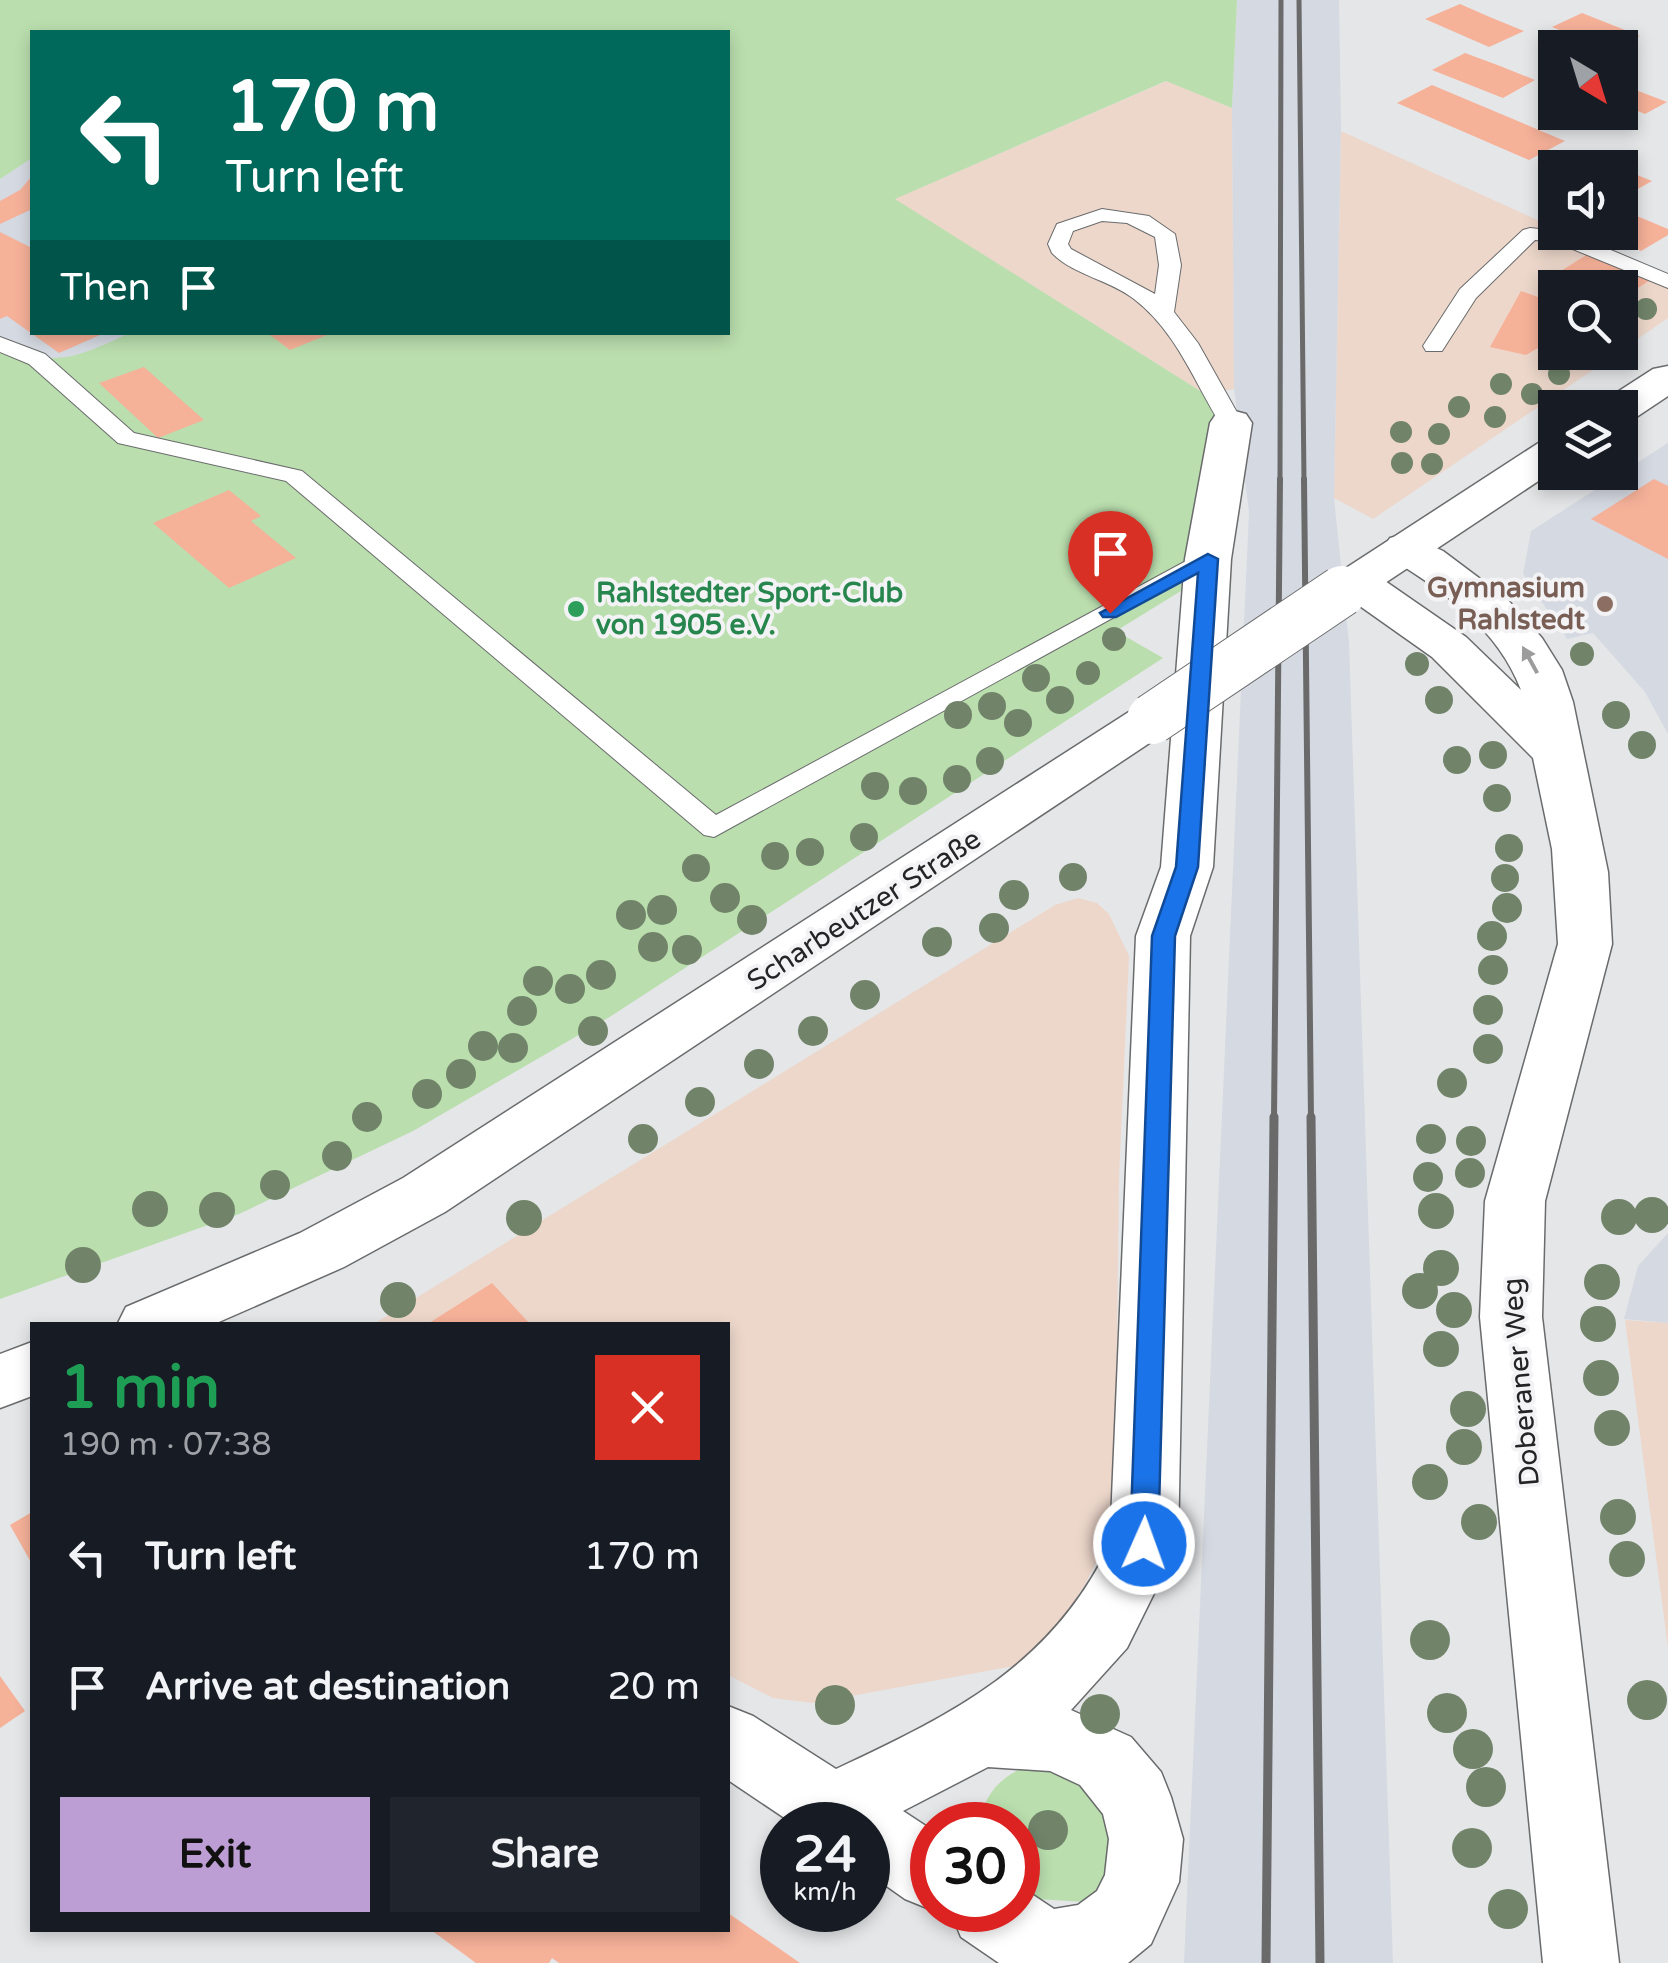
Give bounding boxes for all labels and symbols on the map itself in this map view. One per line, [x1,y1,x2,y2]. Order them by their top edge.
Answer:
north arrow [1538,30,1638,130]
pin [1068,511,1153,614]
place label: Gymnasium Rahlstedt [1427,571,1585,637]
place label: Rahlstedter Sport-Club von 1905 e.V. [596,576,903,642]
marker: Gymnasium Rahlstedt [1594,593,1616,615]
marker: Rahlstedter Sport-Club von 1905 e.V. [565,598,587,620]
one-way arrow [1521,646,1539,674]
street label: Scharbeutzer Straße [741,822,987,998]
street label: Doberaner Weg [1495,1276,1547,1488]
position arrow [1092,1492,1196,1596]
speed limit sign: 30 [910,1802,1040,1932]

